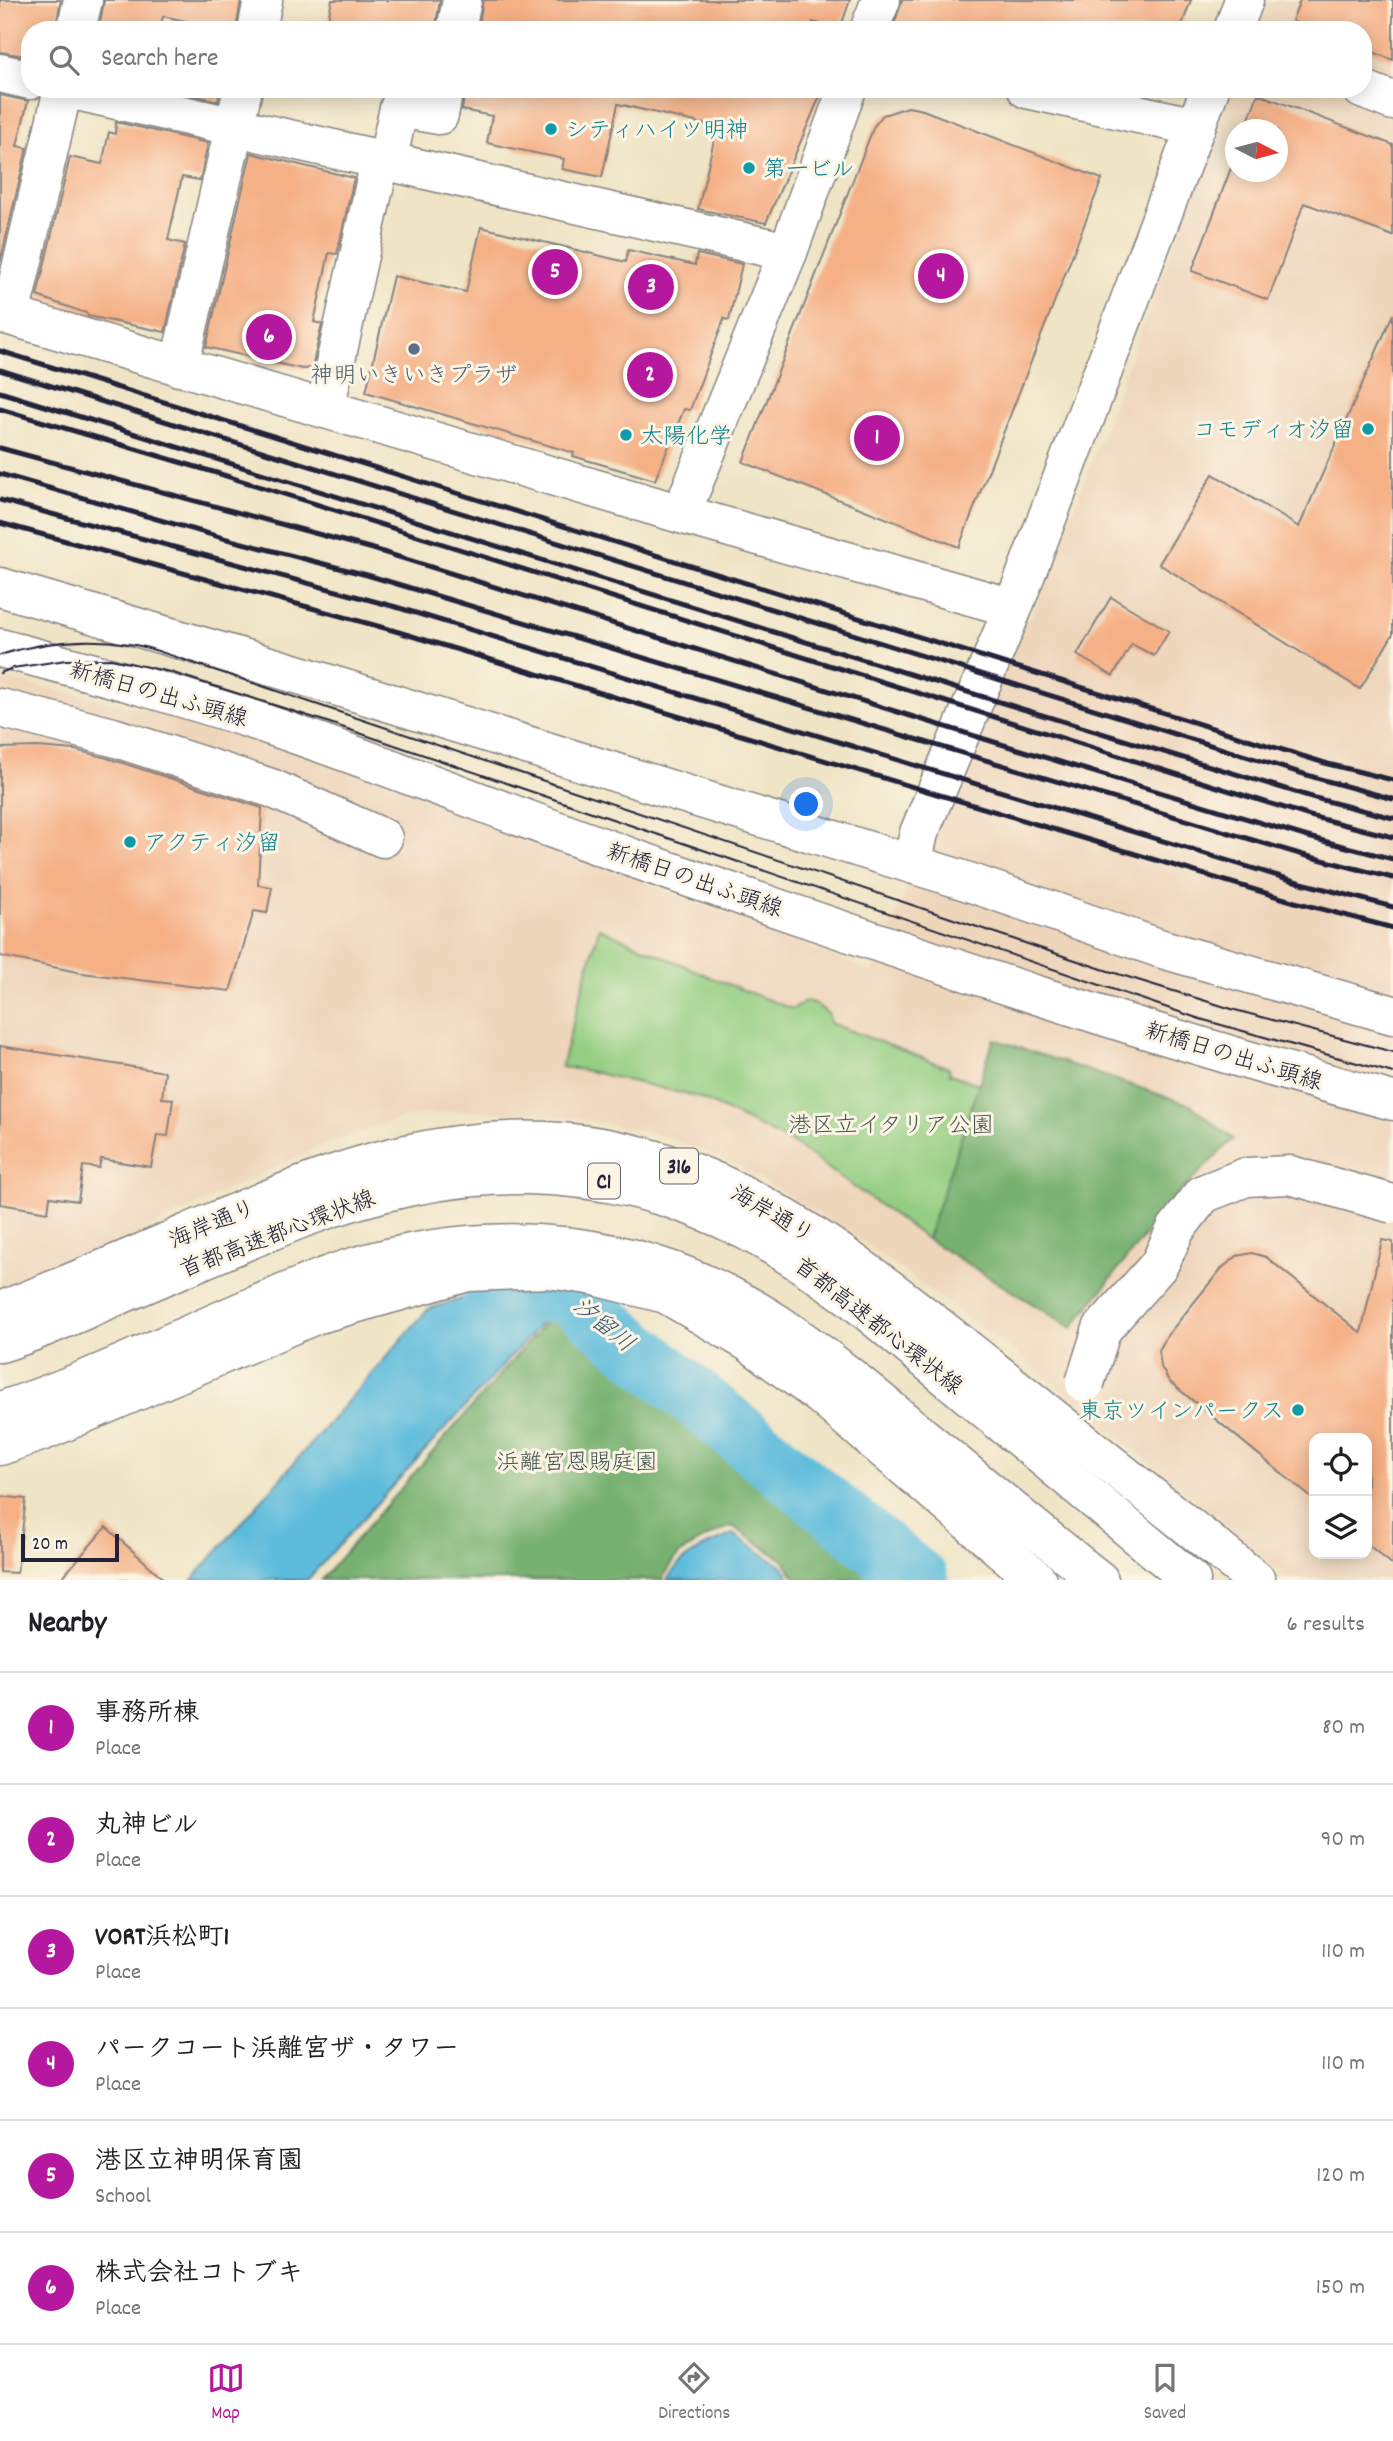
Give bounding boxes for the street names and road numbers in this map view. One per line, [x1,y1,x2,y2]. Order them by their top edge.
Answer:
street label: 新橋日の出ふ頭線 [65,655,251,738]
street label: 新橋日の出ふ頭線 [602,837,786,928]
street label: 新橋日の出ふ頭線 [1140,1016,1326,1101]
road number: 316 [660,1148,698,1184]
road number: C1 [588,1164,620,1198]
street label: 海岸通り [723,1179,819,1253]
street label: 首都高速都心環状線 [176,1184,381,1289]
street label: 海岸通り [165,1193,262,1259]
street label: 首都高速都心環状線 [785,1251,969,1404]

